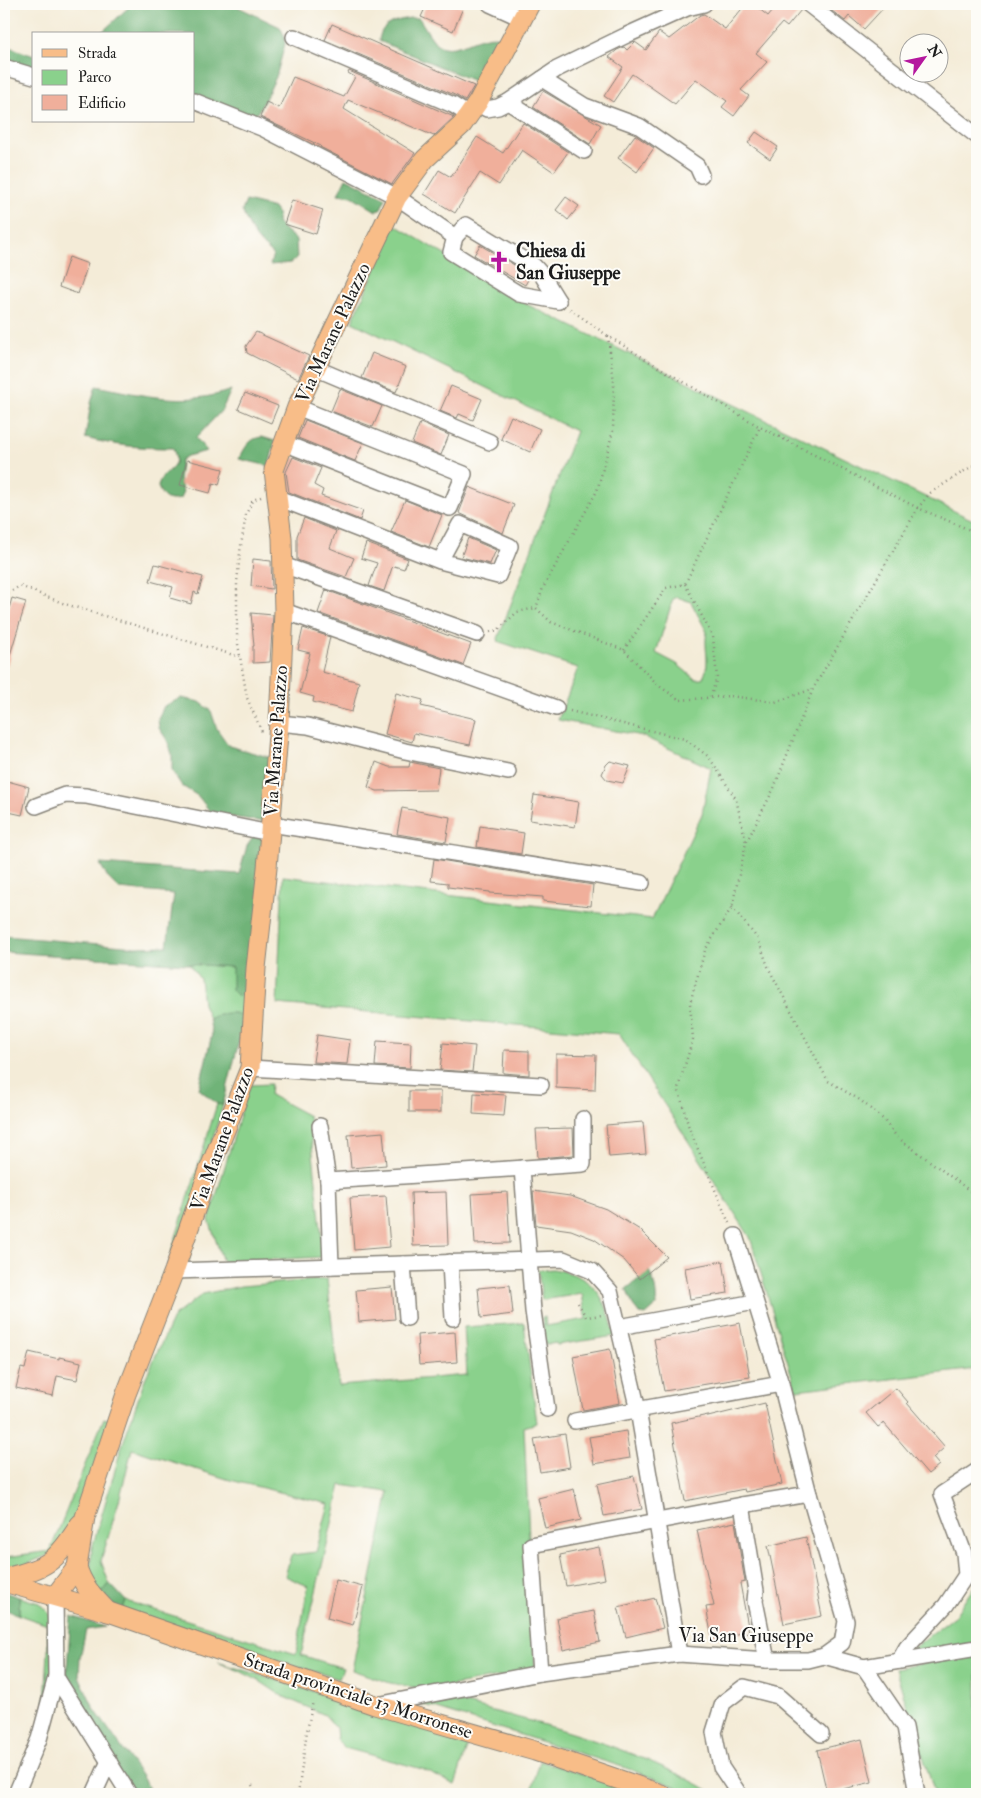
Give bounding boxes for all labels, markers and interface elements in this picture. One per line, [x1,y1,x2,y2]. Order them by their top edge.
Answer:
legend [32,32,195,122]
north arrow [898,32,948,82]
text: N [923,40,945,61]
text: Strada [78,44,117,63]
text: Parco [78,68,111,87]
text: Edificio [78,94,126,113]
place label: Chiesa di San Giuseppe [516,239,621,286]
church icon: Chiesa di San Giuseppe [486,249,512,275]
street label: Via Marane Palazzo [290,259,376,407]
street label: Via Marane Palazzo [259,665,293,817]
street label: Via Marane Palazzo [185,1064,259,1214]
street label: Via San Giuseppe [679,1624,813,1649]
street label: Strada provinciale 13 Morronese [240,1648,476,1745]

